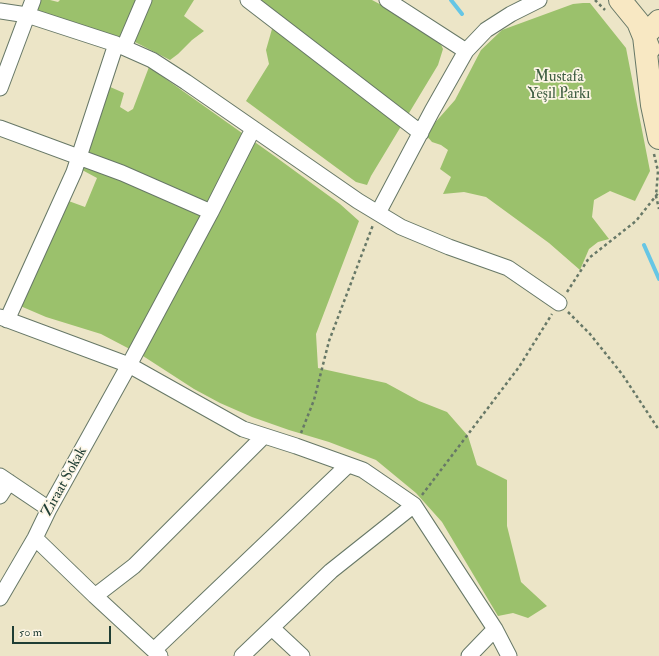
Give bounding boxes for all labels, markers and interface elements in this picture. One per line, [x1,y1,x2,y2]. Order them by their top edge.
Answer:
park label: Mustafa Yeşil Parkı [528,69,590,104]
street label: Ziraat Sokak [38,444,92,520]
scale bar [14,618,113,644]
text: 50 m [19,625,42,640]

